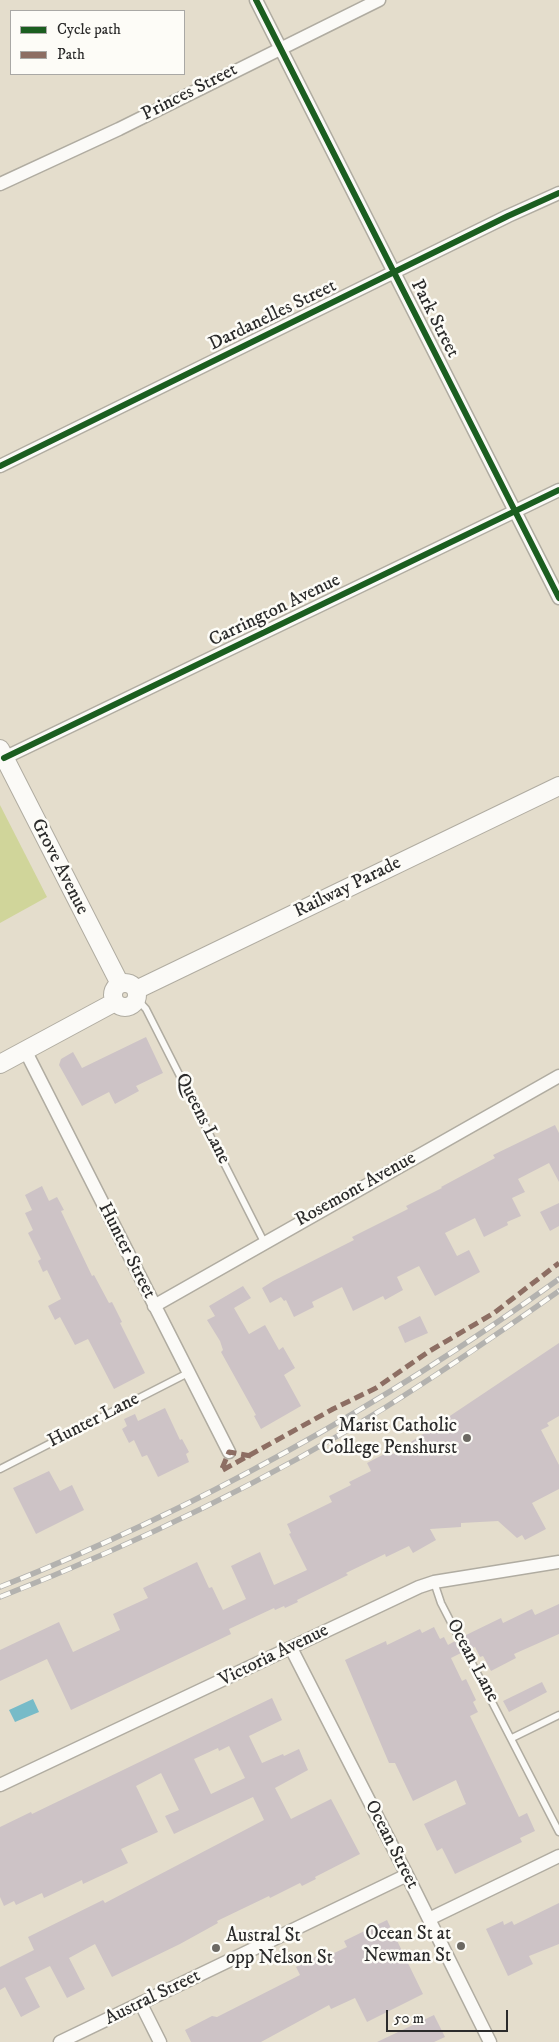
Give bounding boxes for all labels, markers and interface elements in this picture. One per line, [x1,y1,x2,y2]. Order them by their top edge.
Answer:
legend [10,10,185,75]
text: Cycle path [57,20,121,39]
text: Path [57,45,85,64]
street label: Princes Street [138,59,242,127]
street label: Dardanelles Street [205,275,341,357]
street label: Park Street [405,276,463,362]
street label: Carrington Avenue [206,569,344,653]
street label: Grove Avenue [25,815,93,919]
street label: Railway Parade [291,852,405,924]
street label: Queens Lane [169,1070,235,1168]
street label: Rosemont Avenue [292,1147,420,1233]
street label: Hunter Street [92,1199,160,1303]
street label: Hunter Lane [45,1388,143,1454]
place label: Marist Catholic College Penshurst [321,1416,457,1460]
marker: Marist Catholic College Penshurst [461,1432,473,1444]
street label: Ocean Lane [441,1615,503,1707]
street label: Victoria Avenue [215,1620,333,1692]
street label: Ocean Street [359,1797,423,1893]
place label: Ocean St at Newman St [363,1924,451,1968]
place label: Austral St opp Nelson St [226,1926,333,1970]
marker: Ocean St at Newman St [455,1940,467,1952]
marker: Austral St opp Nelson St [210,1942,222,1954]
street label: Austral Street [101,1965,205,2031]
scale bar [389,2000,512,2032]
text: 50 m [394,2009,424,2028]

